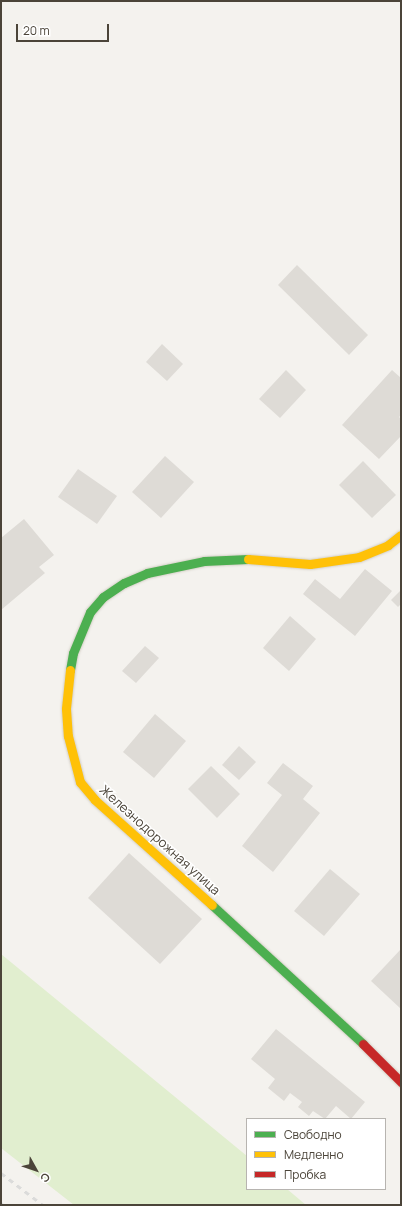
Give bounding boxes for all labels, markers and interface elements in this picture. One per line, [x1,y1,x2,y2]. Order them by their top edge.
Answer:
scale bar [18,16,111,42]
text: 20 m [23,22,50,39]
street label: Железнодорожная улица [97,782,223,898]
legend [246,1118,386,1190]
text: Свободно [284,1126,342,1143]
text: Медленно [284,1146,344,1163]
north arrow [16,1150,56,1190]
text: Пробка [284,1166,326,1183]
text: С [37,1170,54,1186]

